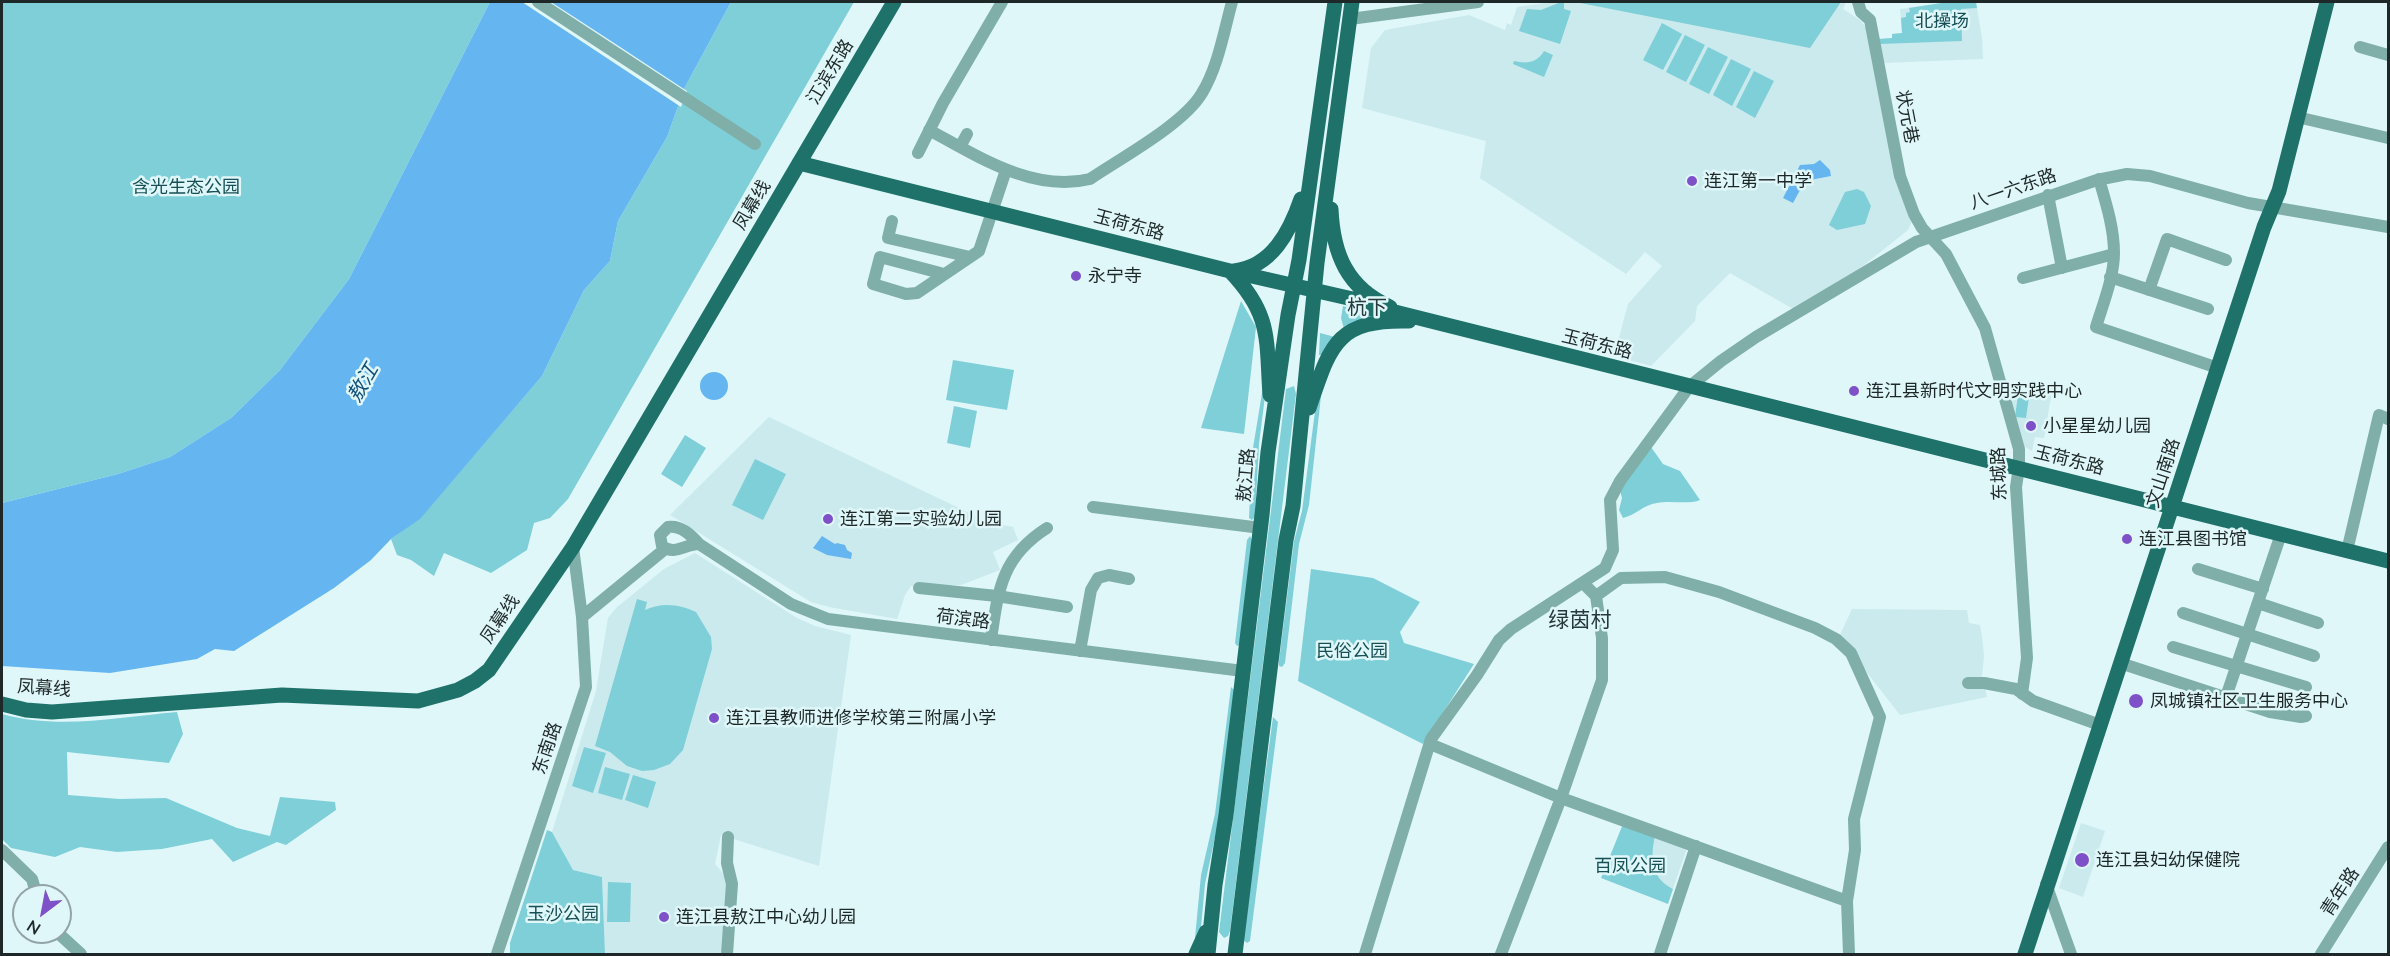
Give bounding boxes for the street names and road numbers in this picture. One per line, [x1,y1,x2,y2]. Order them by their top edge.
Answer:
street label: 江滨东路 [802,36,858,108]
street label: 状元巷 [1891,88,1923,146]
street label: 八一六东路 [1967,164,2059,214]
street label: 凤幕线 [729,176,775,234]
street label: 玉荷东路 [1091,205,1167,245]
street label: 玉荷东路 [1559,325,1635,363]
street label: 文山南路 [2142,435,2184,511]
street label: 玉荷东路 [2031,441,2107,479]
street label: 敖江路 [1233,447,1259,503]
street label: 东城路 [1987,447,2011,501]
street label: 凤幕线 [476,591,524,647]
street label: 荷滨路 [935,605,991,633]
street label: 凤幕线 [16,675,72,701]
street label: 东南路 [528,719,566,777]
street label: 青年路 [2316,863,2364,921]

